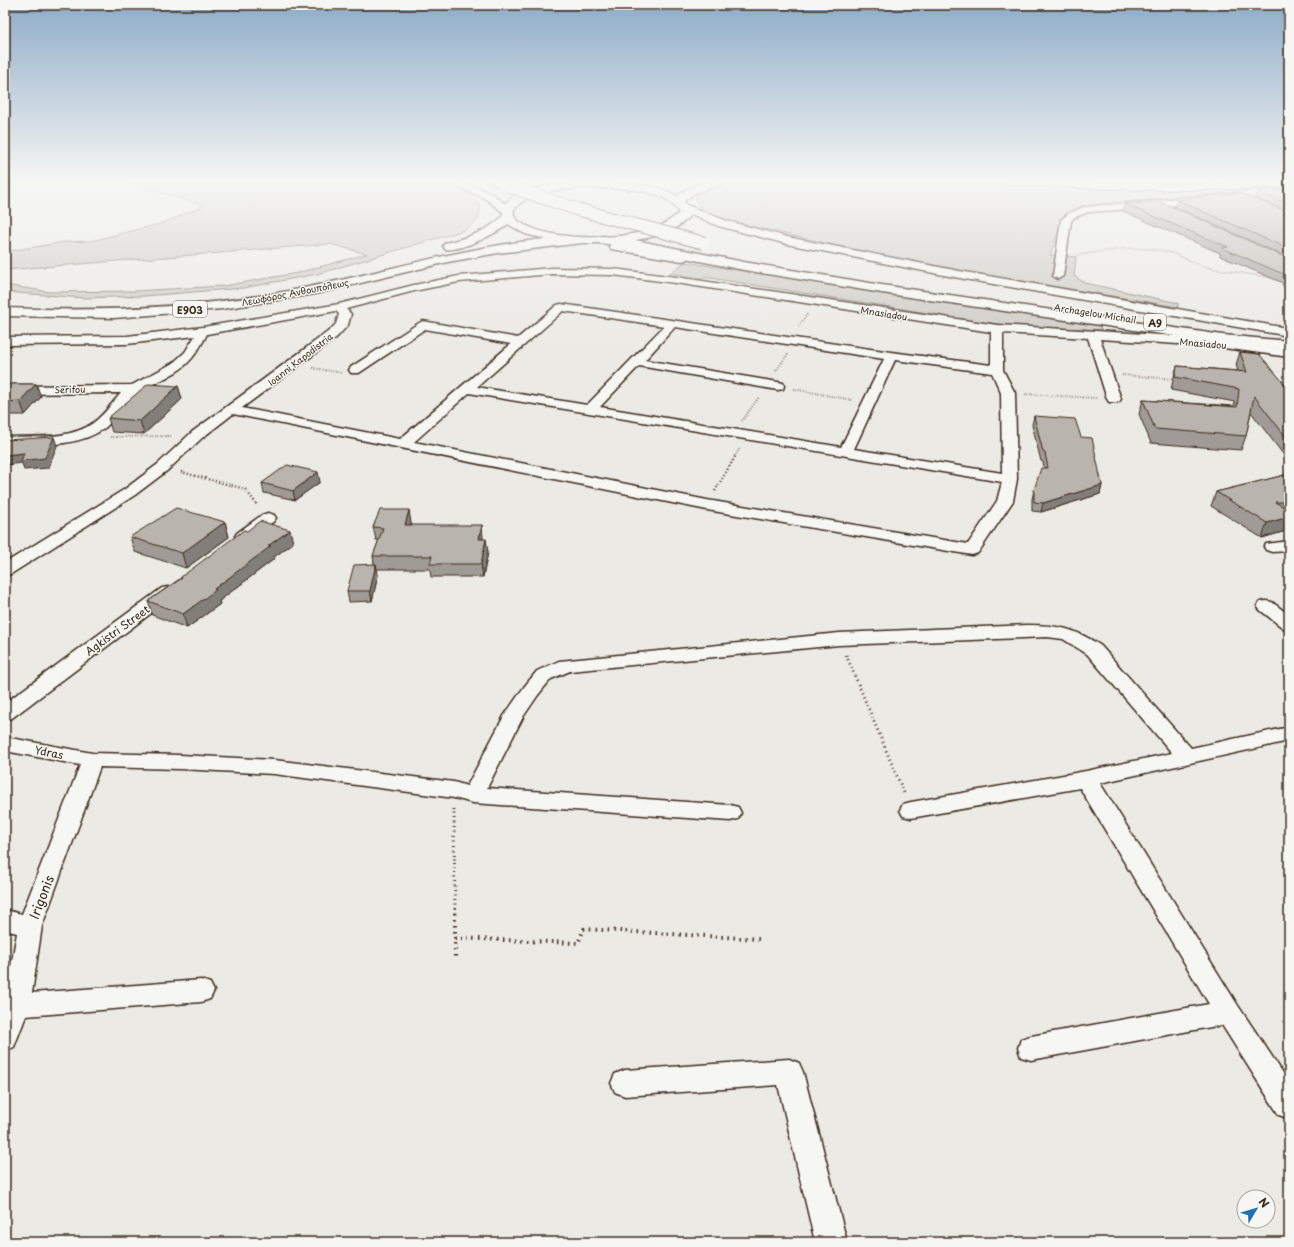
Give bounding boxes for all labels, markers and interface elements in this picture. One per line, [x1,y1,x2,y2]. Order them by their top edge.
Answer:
street label: Λεωφόρος Ανθουπόλεως [240,275,350,309]
street label: Archagelou Michail [1053,300,1137,326]
road number: E903 [173,301,207,317]
street label: Mnasiadou [860,302,908,324]
road number: A9 [1144,314,1166,330]
street label: Ioanni Kapodistria [264,329,336,389]
street label: Mnasiadou [1179,334,1227,352]
street label: Serifou [55,382,85,396]
street label: Agkistri Street [81,600,153,659]
street label: Ydras [33,741,65,763]
street label: Irigonis [24,872,58,922]
north arrow [1236,1189,1276,1229]
text: N [1255,1194,1274,1211]

